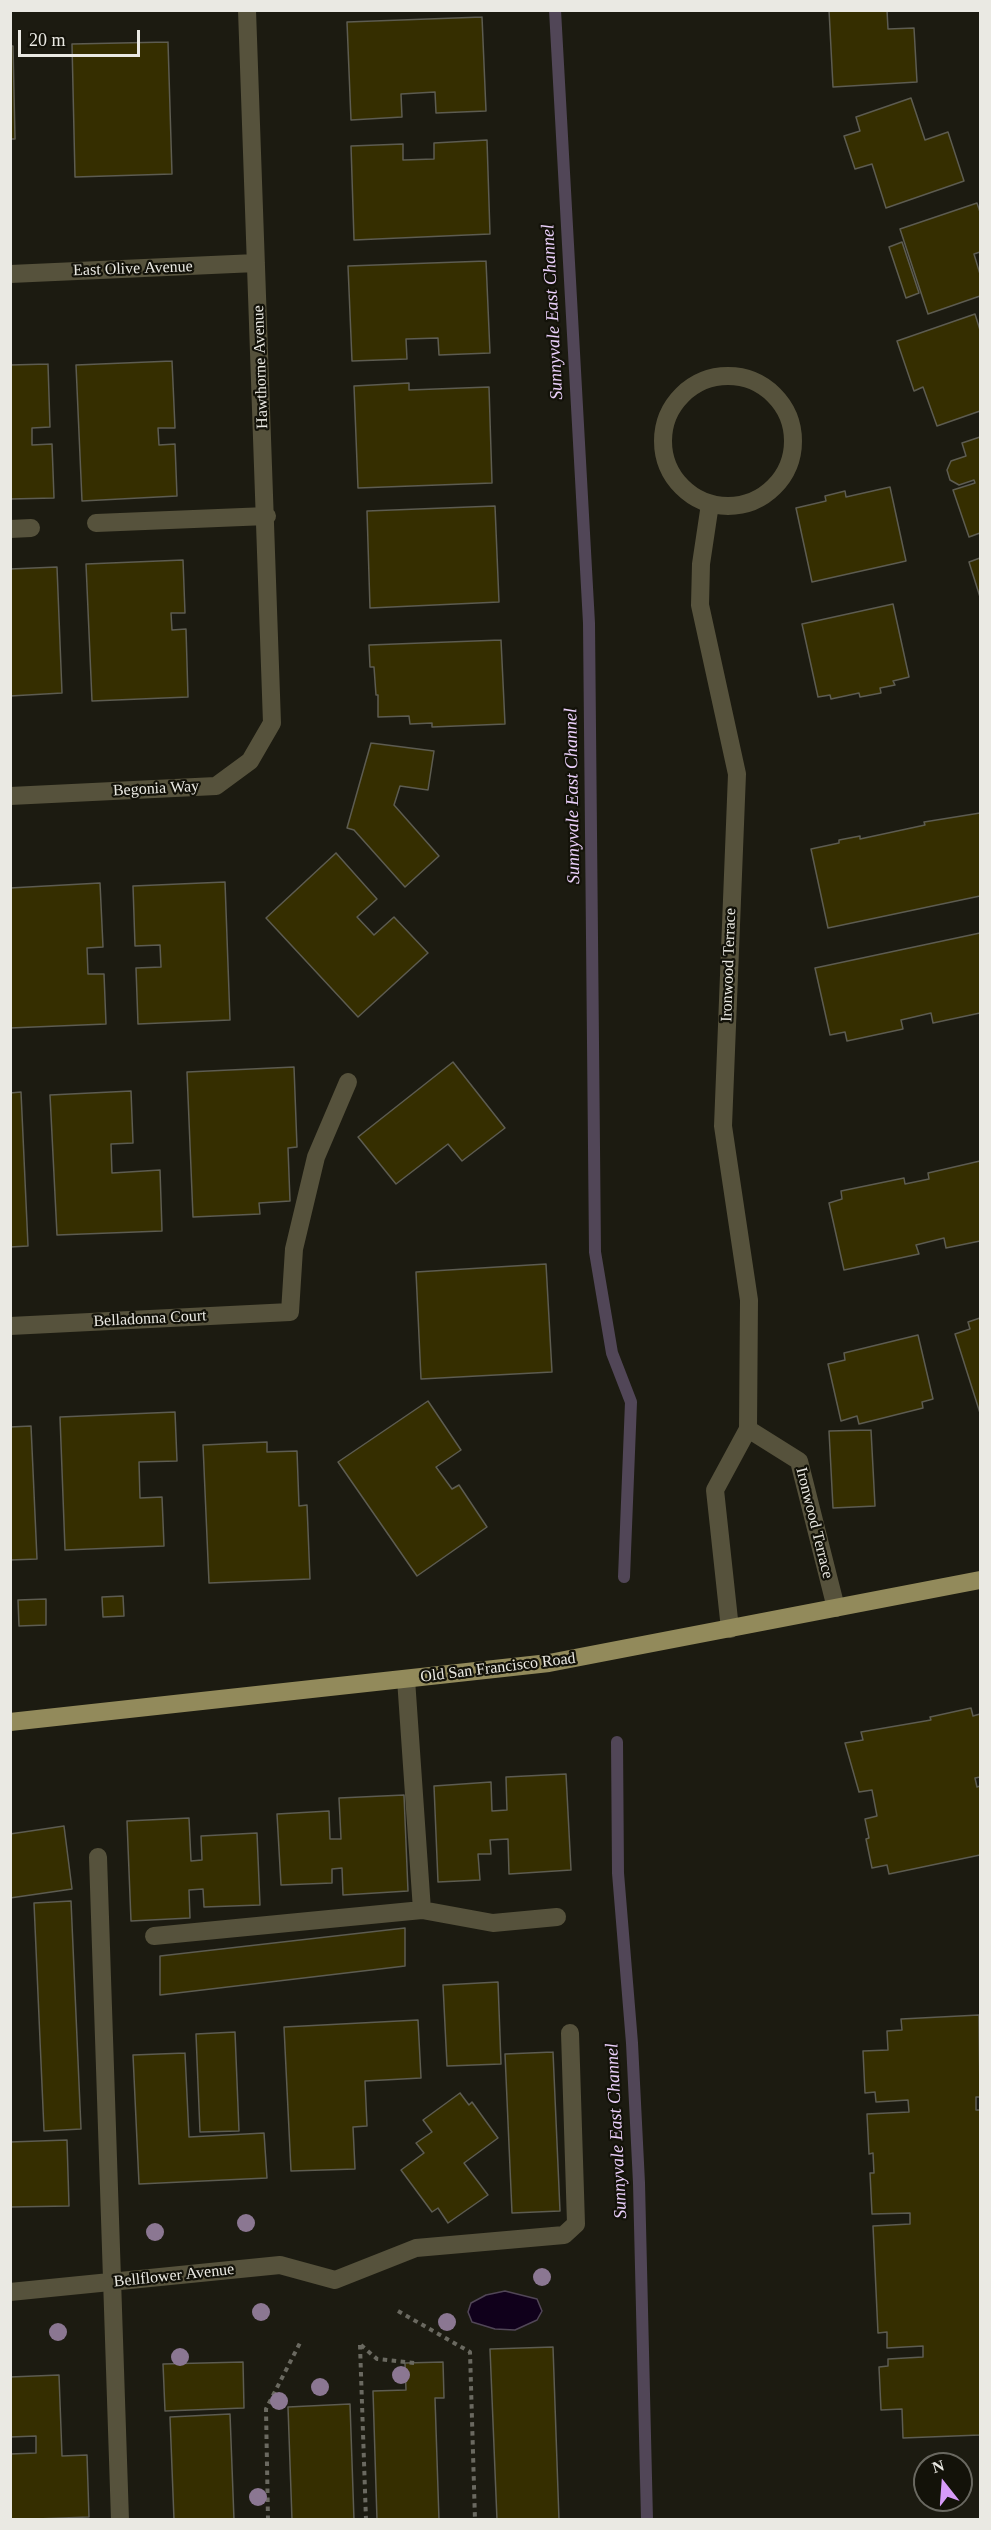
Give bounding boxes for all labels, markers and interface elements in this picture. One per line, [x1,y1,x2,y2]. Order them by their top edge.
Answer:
scale bar [21,18,142,56]
text: 20 m [29,30,66,50]
water label: Sunnyvale East Channel [538,224,568,400]
street label: East Olive Avenue [73,257,193,281]
street label: Hawthorne Avenue [249,305,273,429]
water label: Sunnyvale East Channel [561,708,585,884]
street label: Begonia Way [112,777,200,801]
street label: Ironwood Terrace [717,908,741,1022]
street label: Belladonna Court [93,1306,207,1332]
street label: Ironwood Terrace [791,1465,837,1581]
street label: Old San Francisco Road [419,1649,577,1687]
water label: Sunnyvale East Channel [602,2043,632,2219]
street label: Bellflower Avenue [113,2260,235,2292]
north arrow [913,2452,973,2512]
text: N [930,2456,946,2476]

